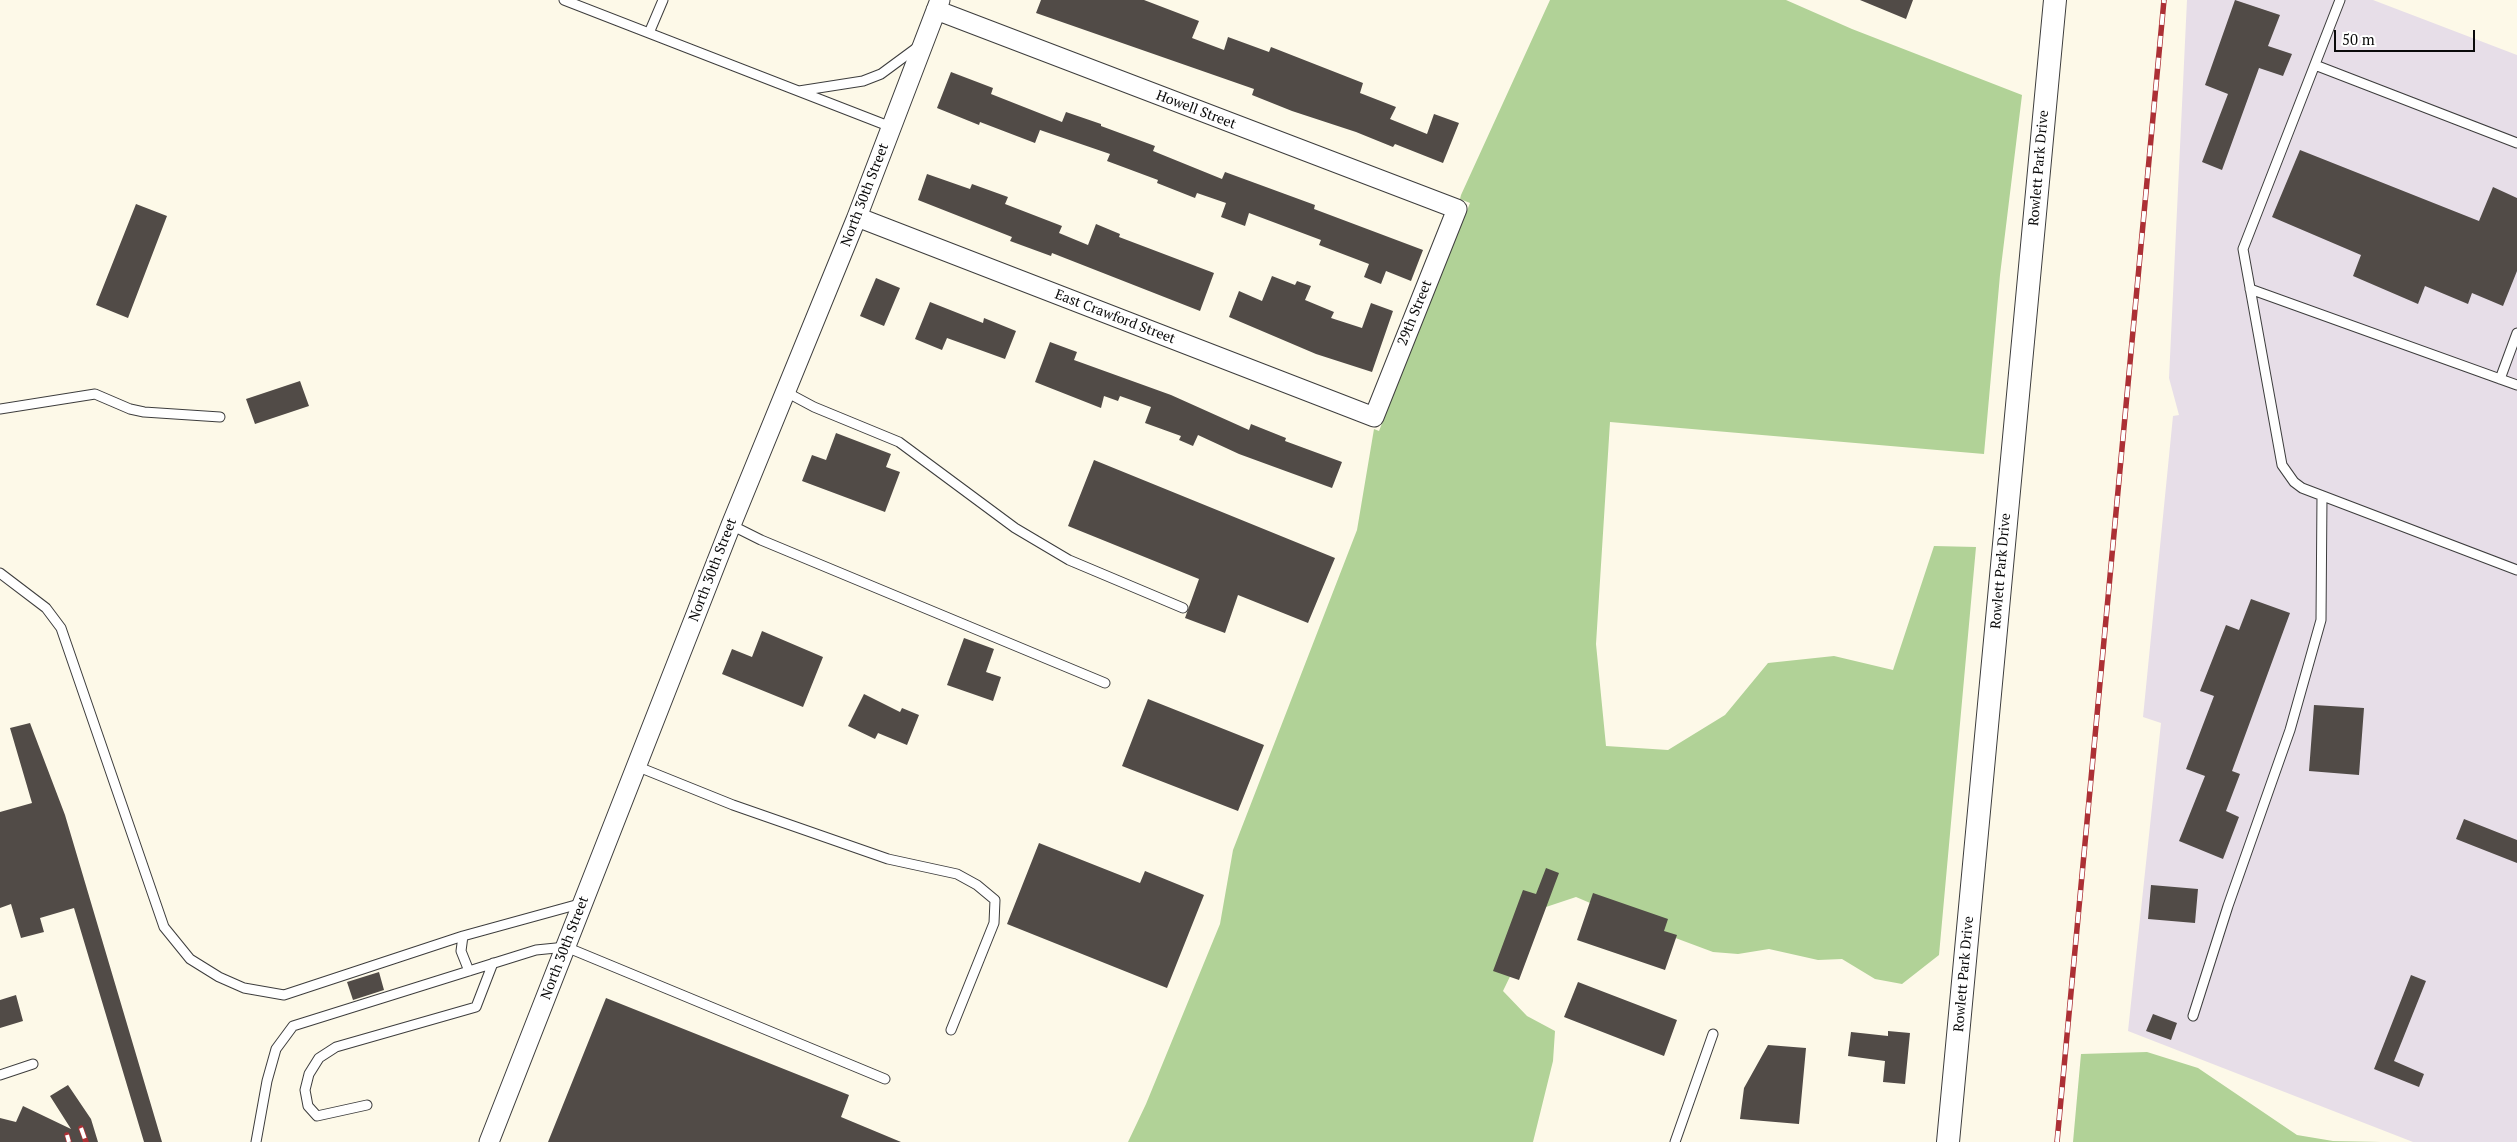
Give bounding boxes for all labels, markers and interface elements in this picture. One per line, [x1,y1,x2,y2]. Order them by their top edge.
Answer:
scale bar [2337,20,2478,52]
text: 50 m [2342,29,2375,49]
street label: Howell Street [1154,87,1238,133]
street label: Rowlett Park Drive [2026,109,2052,227]
street label: North 30th Street [838,141,892,249]
street label: 29th Street [1394,278,1436,348]
street label: East Crawford Street [1052,286,1178,348]
street label: Rowlett Park Drive [1988,512,2014,630]
street label: North 30th Street [686,516,740,624]
street label: North 30th Street [538,894,592,1002]
street label: Rowlett Park Drive [1951,915,1977,1033]

